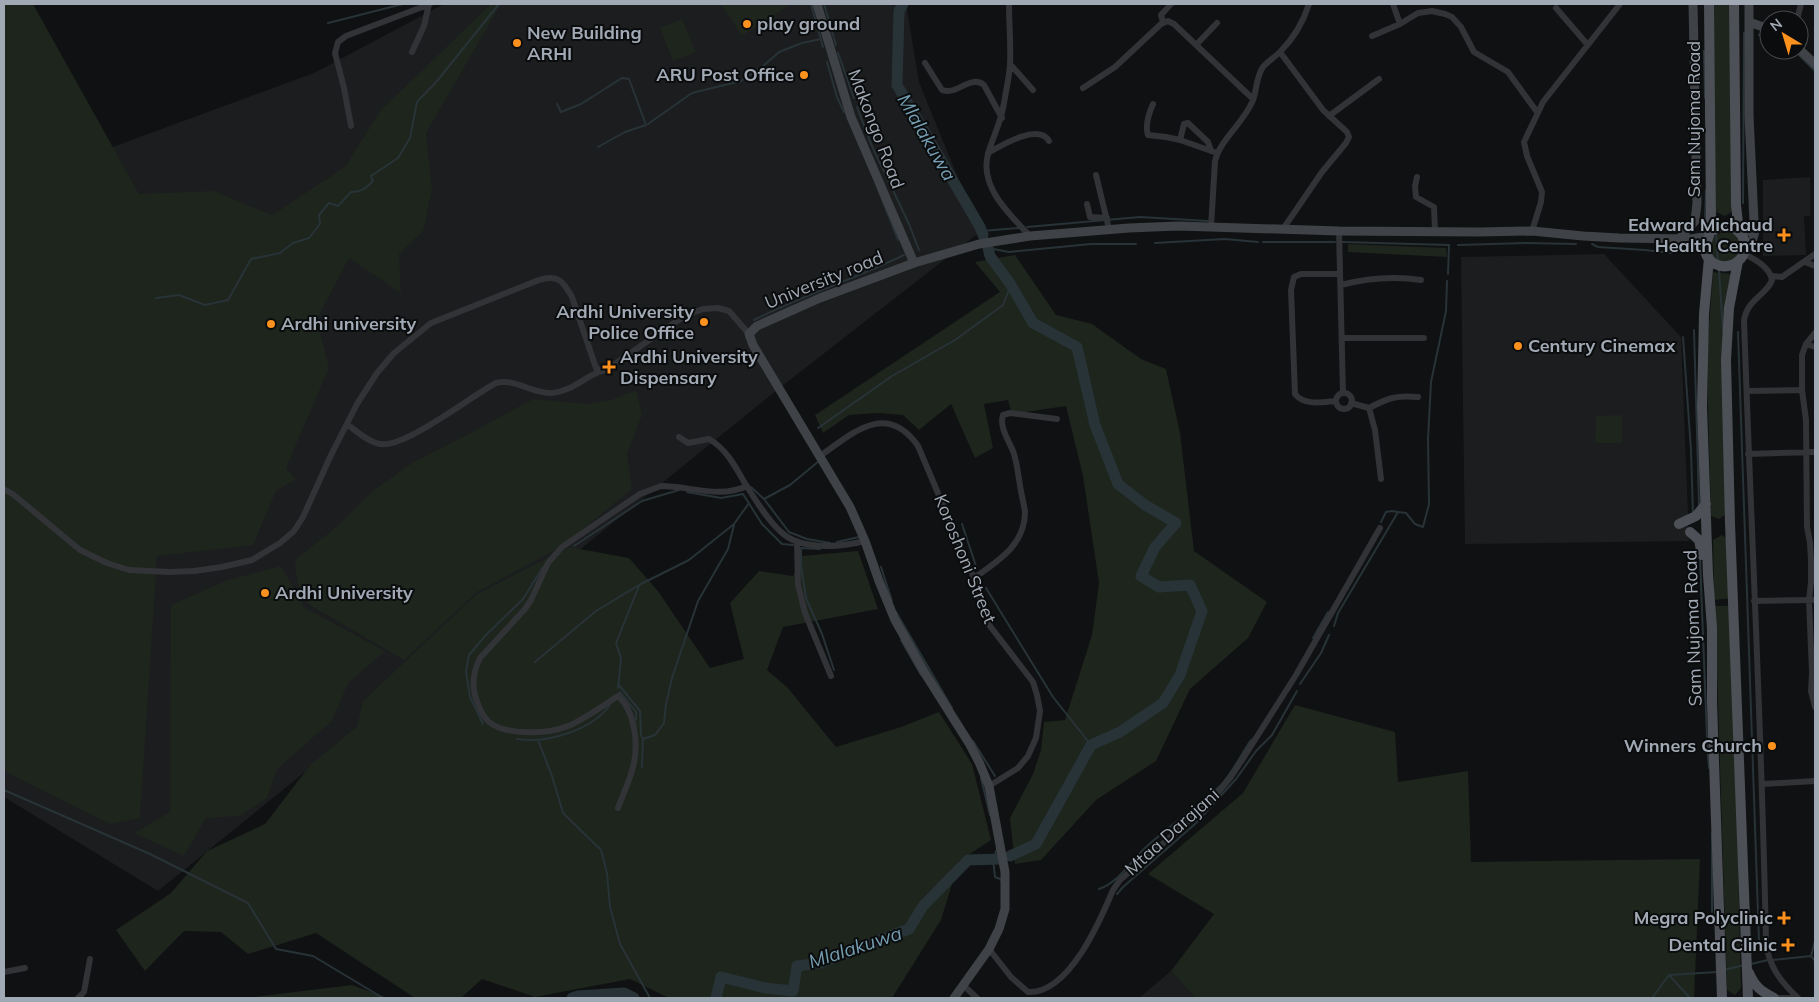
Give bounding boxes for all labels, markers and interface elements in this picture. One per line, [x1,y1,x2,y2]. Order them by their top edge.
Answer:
north arrow [1759,10,1809,60]
place label: play ground [757,12,860,35]
text: N [1766,14,1786,35]
marker: play ground [741,18,753,30]
place label: New Building ARHI [527,21,642,65]
marker: New Building ARHI [511,37,523,49]
street label: Sam Nujoma Road [1682,41,1705,197]
place label: ARU Post Office [656,63,794,86]
street label: Makongo Road [843,66,910,192]
marker: ARU Post Office [798,69,810,81]
water label: Mlalakuwa [892,89,962,185]
place label: Edward Michaud Health Centre [1628,213,1773,257]
marker: Edward Michaud Health Centre [1777,228,1791,242]
street label: University road [761,245,886,314]
place label: Ardhi University Police Office [556,300,694,344]
place label: Ardhi university [281,312,416,335]
marker: Ardhi University Police Office [698,316,710,328]
marker: Ardhi university [265,318,277,330]
place label: Century Cinemax [1528,334,1676,357]
marker: Century Cinemax [1512,340,1524,352]
place label: Ardhi University Dispensary [620,345,758,389]
marker: Ardhi University Dispensary [602,360,616,374]
street label: Koroshoni Street [929,491,1002,627]
street label: Sam Nujoma Road [1678,549,1707,707]
place label: Ardhi University [275,581,413,604]
marker: Ardhi University [259,587,271,599]
place label: Winners Church [1624,734,1762,757]
marker: Winners Church [1766,740,1778,752]
street label: Mtaa Darajani [1120,783,1224,880]
place label: Megra Polyclinic [1634,906,1773,929]
marker: Megra Polyclinic [1777,911,1791,925]
water label: Mlalakuwa [805,921,905,973]
place label: Dental Clinic [1669,933,1777,956]
marker: Dental Clinic [1781,938,1795,952]

